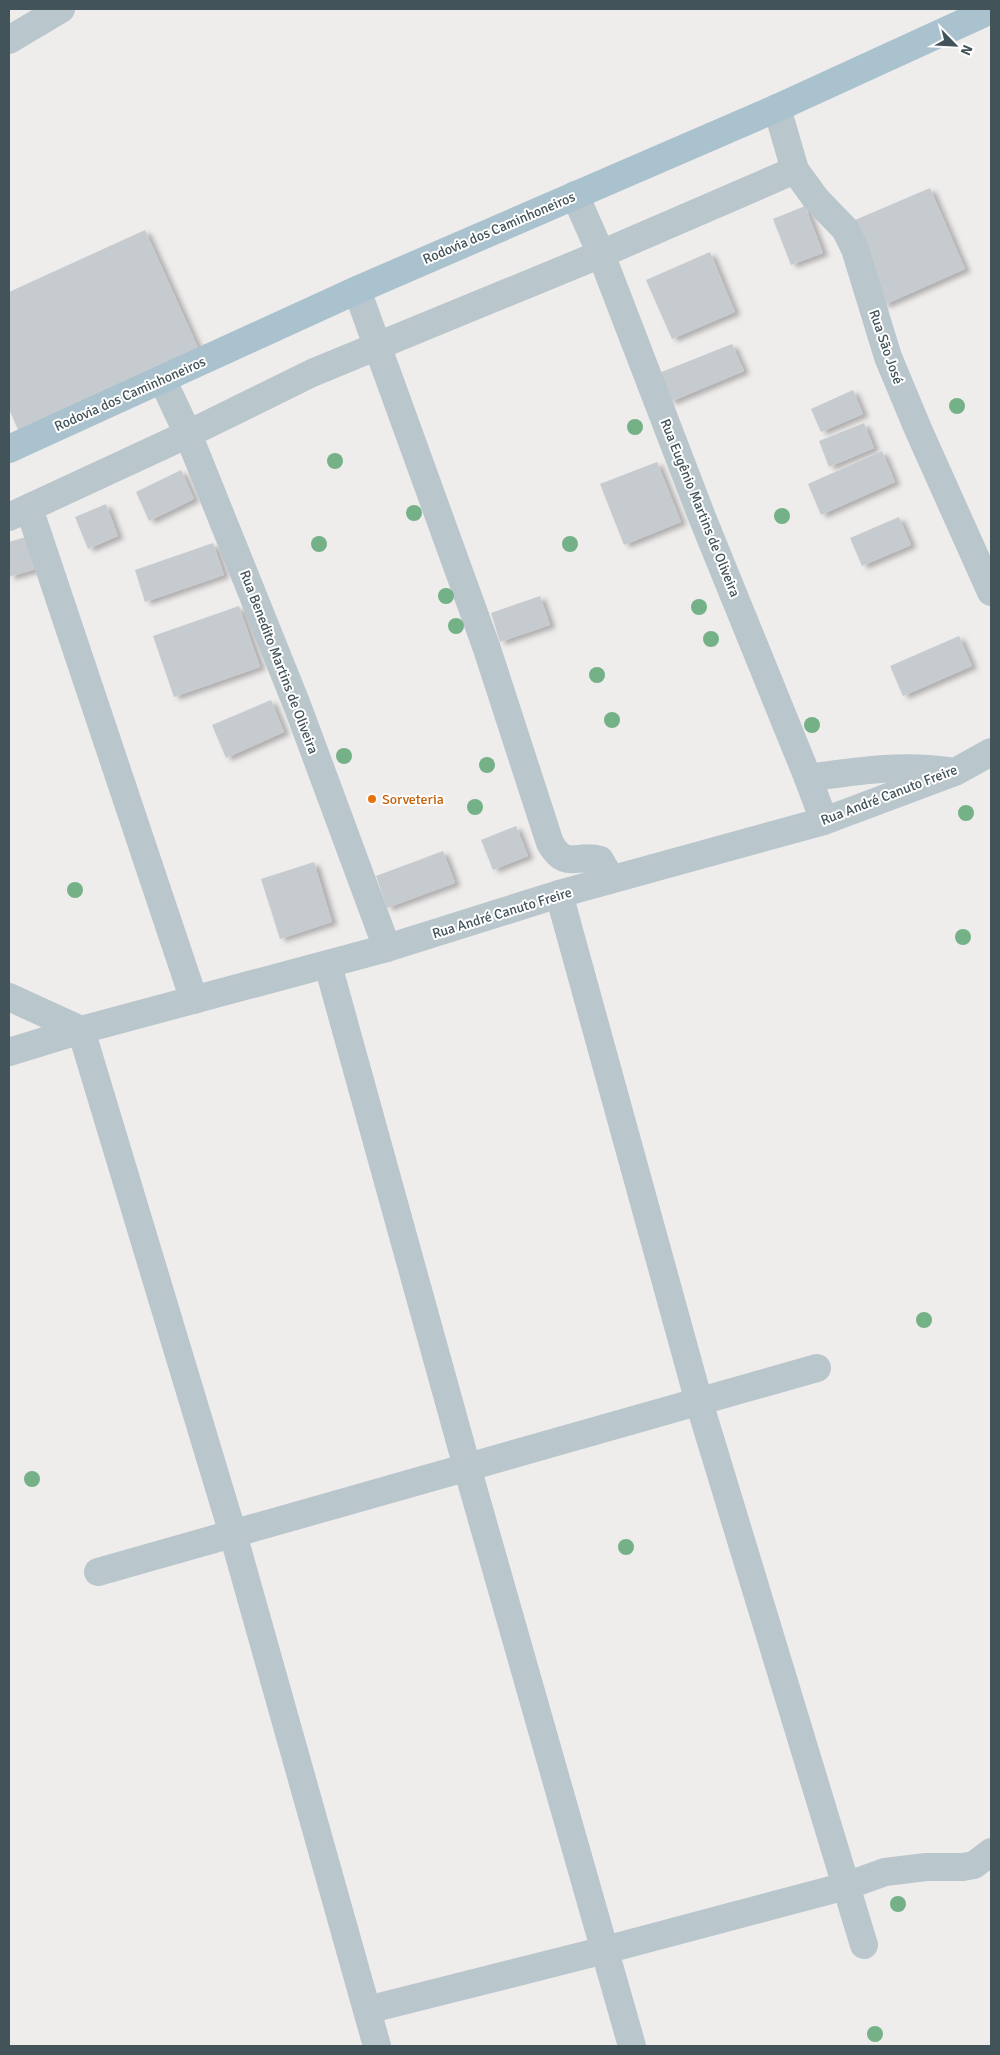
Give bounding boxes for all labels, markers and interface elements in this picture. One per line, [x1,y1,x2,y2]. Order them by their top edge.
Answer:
north arrow [930,20,980,70]
text: N [957,42,976,58]
street label: Rodovia dos Caminhoneiros [420,188,578,268]
street label: Rua São José [865,307,907,387]
street label: Rodovia dos Caminhoneiros [52,353,208,435]
street label: Rua Eugênio Martins de Oliveira [656,416,744,600]
street label: Rua Benedito Martins de Oliveira [236,568,322,756]
street label: Rua André Canuto Freire [818,761,960,829]
place label: Sorveteria [382,791,444,808]
marker: Sorveteria [366,793,378,805]
street label: Rua André Canuto Freire [430,884,574,942]

